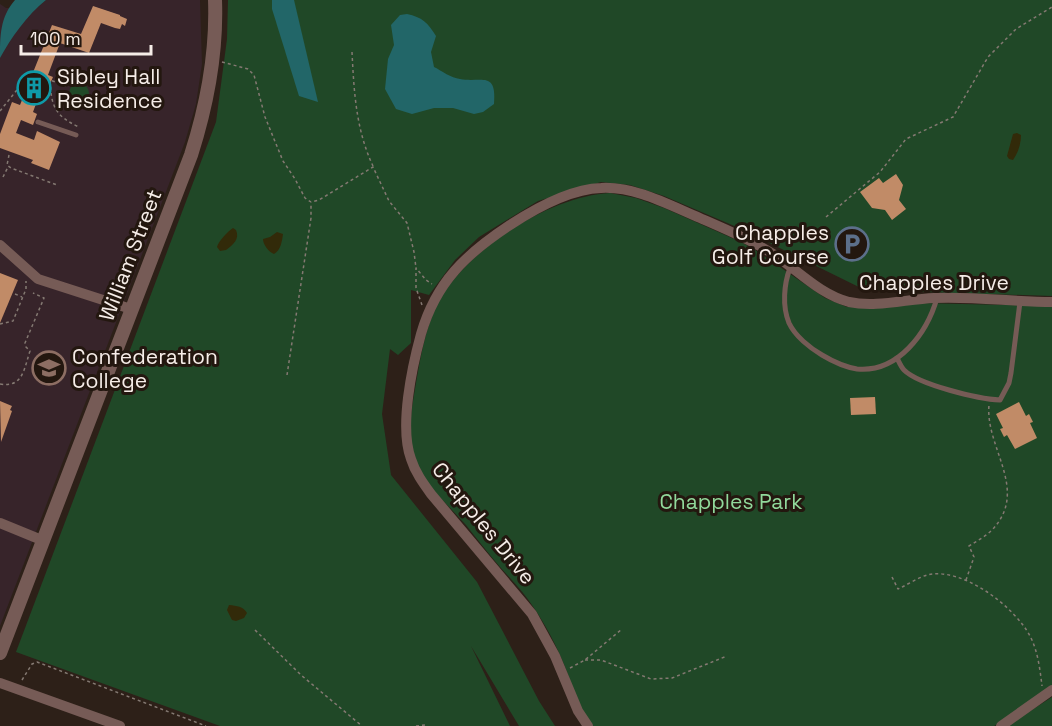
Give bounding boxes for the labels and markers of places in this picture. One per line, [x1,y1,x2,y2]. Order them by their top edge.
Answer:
place label: Sibley Hall Residence [57,63,163,114]
building icon: Sibley Hall Residence [16,70,52,106]
place label: Chapples Golf Course [712,219,829,270]
parking icon: Chapples Golf Course [834,226,870,262]
place label: Confederation College [72,343,218,394]
school or university icon: Confederation College [31,350,67,386]

